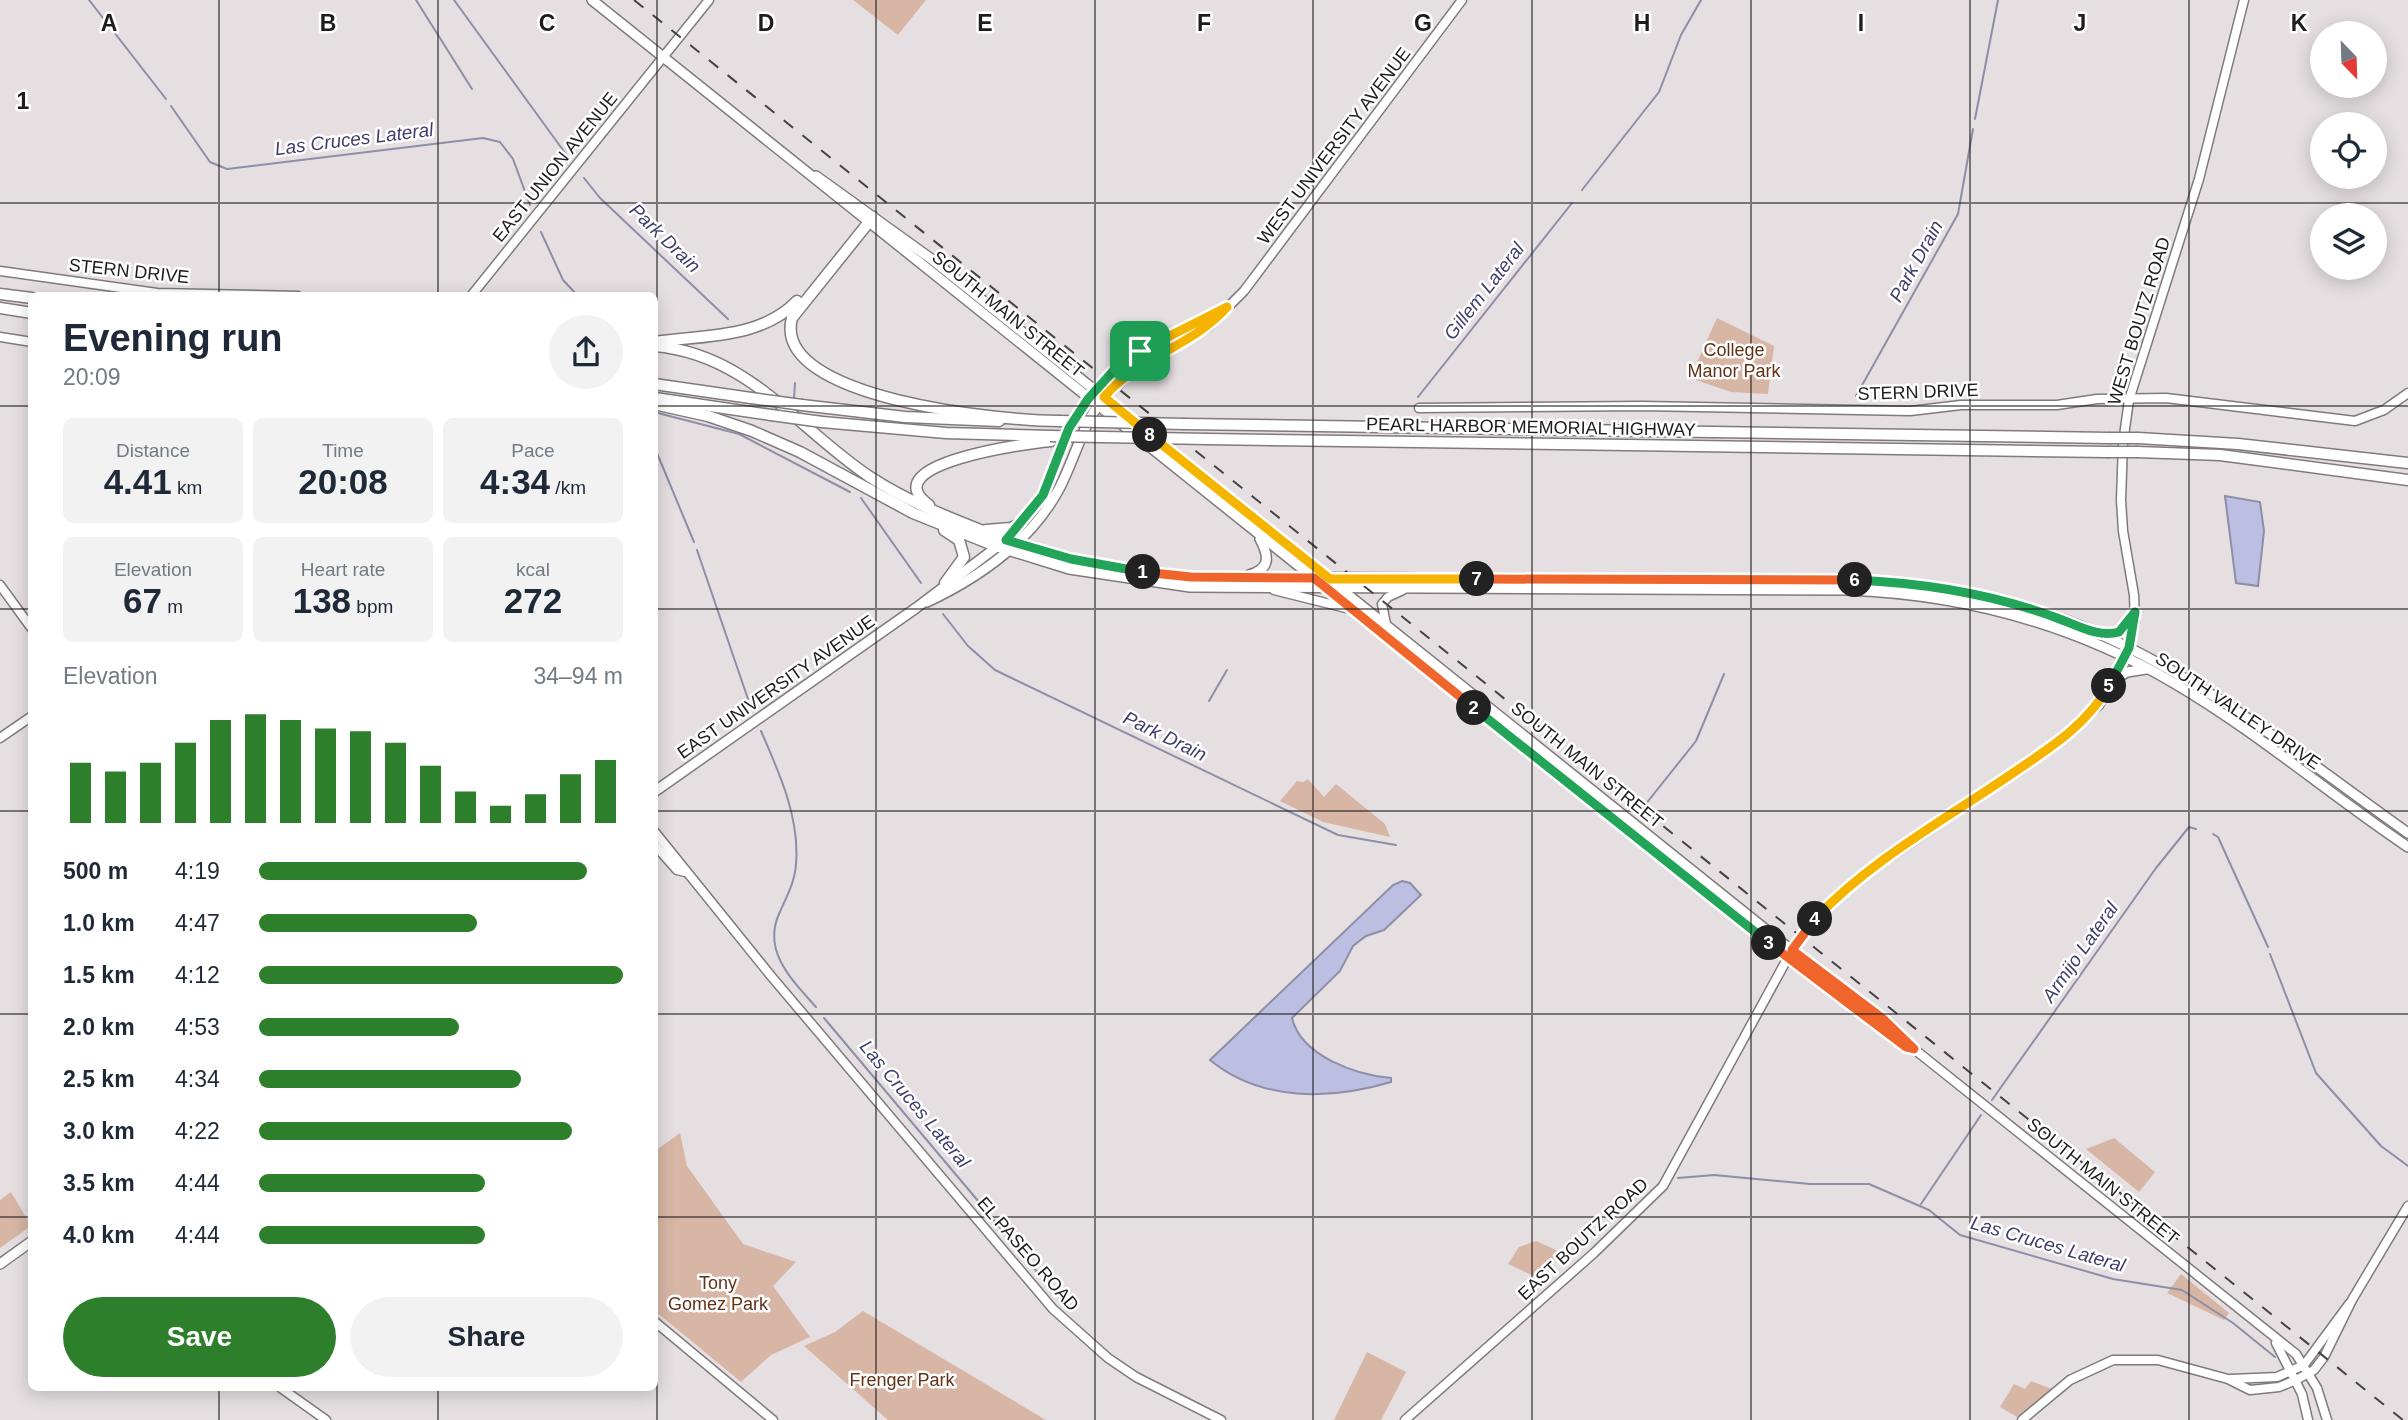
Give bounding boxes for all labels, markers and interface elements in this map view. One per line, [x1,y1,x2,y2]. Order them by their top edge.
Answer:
text: A [101,10,117,36]
text: B [320,10,336,36]
text: C [539,10,555,36]
text: D [758,10,774,36]
text: E [977,10,993,36]
text: F [1197,10,1211,36]
text: G [1414,10,1432,36]
text: H [1634,10,1650,36]
text: I [1858,10,1864,36]
text: J [2074,10,2086,36]
text: K [2291,10,2308,36]
north arrow [2310,21,2387,98]
map controls [2310,21,2387,280]
street label: WEST UNIVERSITY AVENUE [1253,44,1415,248]
text: 1 [17,88,30,114]
street label: EAST UNION AVENUE [489,88,621,246]
button: locate [2310,112,2387,189]
water label: Las Cruces Lateral [274,119,435,159]
water label: Park Drain [625,199,705,277]
button: layers [2310,203,2387,280]
water label: Park Drain [1885,217,1947,305]
street label: WEST BOUTZ ROAD [2104,235,2174,407]
water label: Gillem Lateral [1440,238,1529,344]
street label: SOUTH MAIN STREET [928,247,1088,381]
street label: STERN DRIVE [68,255,190,287]
button: share [549,315,623,389]
text: Evening run [63,317,283,359]
pin [1110,321,1170,381]
icon: arrive [1121,332,1159,370]
park label: College Manor Park [1687,340,1782,381]
text: 20:09 [63,364,121,390]
street label: STERN DRIVE [1857,380,1979,404]
street label: PEARL HARBOR MEMORIAL HIGHWAY [1366,414,1696,440]
pin: 8 [1132,418,1168,452]
text: 8 [1144,424,1155,445]
text: Distance [116,440,190,461]
text: Time [322,440,364,461]
text: Pace [511,440,555,461]
text: 4.41 [104,462,172,501]
text: 20:08 [298,462,388,501]
text: 4:34 [480,462,550,501]
text: km [172,477,202,498]
text: /km [550,477,586,498]
pin: 1 [1126,554,1160,590]
text: Elevation [114,559,192,580]
text: Heart rate [301,559,385,580]
text: kcal [516,559,550,580]
text: 1 [1137,561,1148,582]
pin: 7 [1460,562,1494,596]
pin: 6 [1838,562,1872,598]
text: 7 [1471,568,1482,589]
text: 6 [1849,569,1860,590]
text: 67 [123,581,162,620]
text: 138 [293,581,351,620]
text: 272 [504,581,562,620]
text: m [162,596,183,617]
text: bpm [351,596,393,617]
street label: EAST UNIVERSITY AVENUE [674,611,878,763]
street label: SOUTH VALLEY DRIVE [2152,648,2324,774]
text: Elevation [63,663,158,689]
text: 34–94 m [533,663,623,689]
pin: 5 [2092,668,2126,704]
text: 5 [2103,675,2114,696]
pin: 2 [1456,690,1492,726]
text: 2 [1468,697,1479,718]
street label: SOUTH MAIN STREET [1507,698,1667,832]
water label: Park Drain [1120,707,1210,765]
text: 500 m [63,858,128,884]
text: 4:19 [175,858,220,884]
water label: Armijo Lateral [2037,897,2123,1007]
pin: 4 [1798,902,1832,936]
text: 4 [1809,908,1820,929]
text: 1.0 km [63,910,135,936]
text: 4:47 [175,910,220,936]
pin: 3 [1752,926,1786,960]
text: 3 [1763,932,1774,953]
text: 1.5 km [63,962,135,988]
text: 4:12 [175,962,220,988]
text: 2.0 km [63,1014,135,1040]
text: 4:53 [175,1014,220,1040]
water label: Las Cruces Lateral [856,1036,975,1172]
text: 2.5 km [63,1066,135,1092]
text: 4:34 [175,1066,220,1092]
street label: SOUTH MAIN STREET [2023,1114,2183,1248]
text: 3.0 km [63,1118,135,1144]
text: 4:22 [175,1118,220,1144]
text: 3.5 km [63,1170,135,1196]
text: 4:44 [175,1170,220,1196]
street label: EAST BOUTZ ROAD [1514,1174,1652,1304]
street label: EL PASEO ROAD [973,1193,1083,1315]
water label: Las Cruces Lateral [1968,1212,2128,1276]
text: 4.0 km [63,1222,135,1248]
text: 4:44 [175,1222,220,1248]
park label: Tony Gomez Park [668,1273,769,1314]
button: Save [63,1297,336,1377]
button: Share [350,1297,623,1377]
park label: Frenger Park [849,1370,956,1390]

